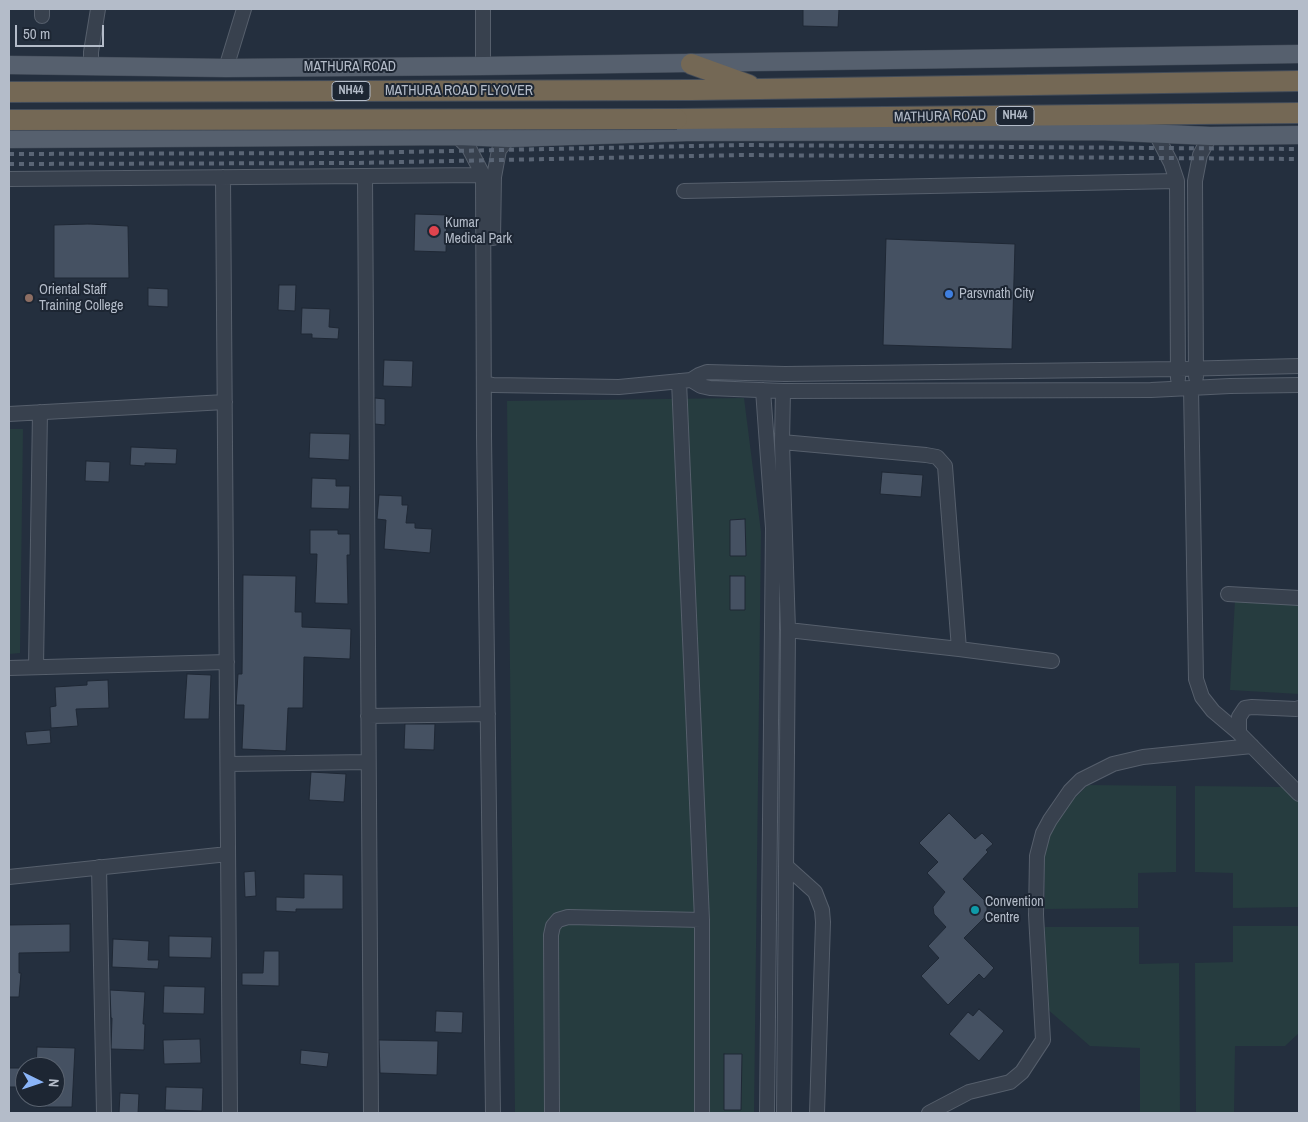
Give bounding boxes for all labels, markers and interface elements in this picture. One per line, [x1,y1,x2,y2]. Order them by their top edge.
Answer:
scale bar [18,15,106,47]
text: 50 m [23,23,50,44]
street label: MATHURA ROAD [304,59,396,75]
road number: NH44 [332,82,370,100]
street label: MATHURA ROAD FLYOVER [385,83,533,99]
road number: NH44 [996,106,1034,125]
street label: MATHURA ROAD [894,108,986,126]
place label: Kumar Medical Park [445,215,512,248]
marker: Kumar Medical Park [427,224,441,238]
place label: Oriental Staff Training College [39,282,123,314]
place label: Parsvnath City [959,286,1034,302]
marker: Parsvnath City [943,288,955,300]
marker: Oriental Staff Training College [23,292,35,304]
place label: Convention Centre [985,894,1044,926]
marker: Convention Centre [969,904,981,916]
north arrow [15,1057,65,1107]
text: N [45,1078,63,1088]

